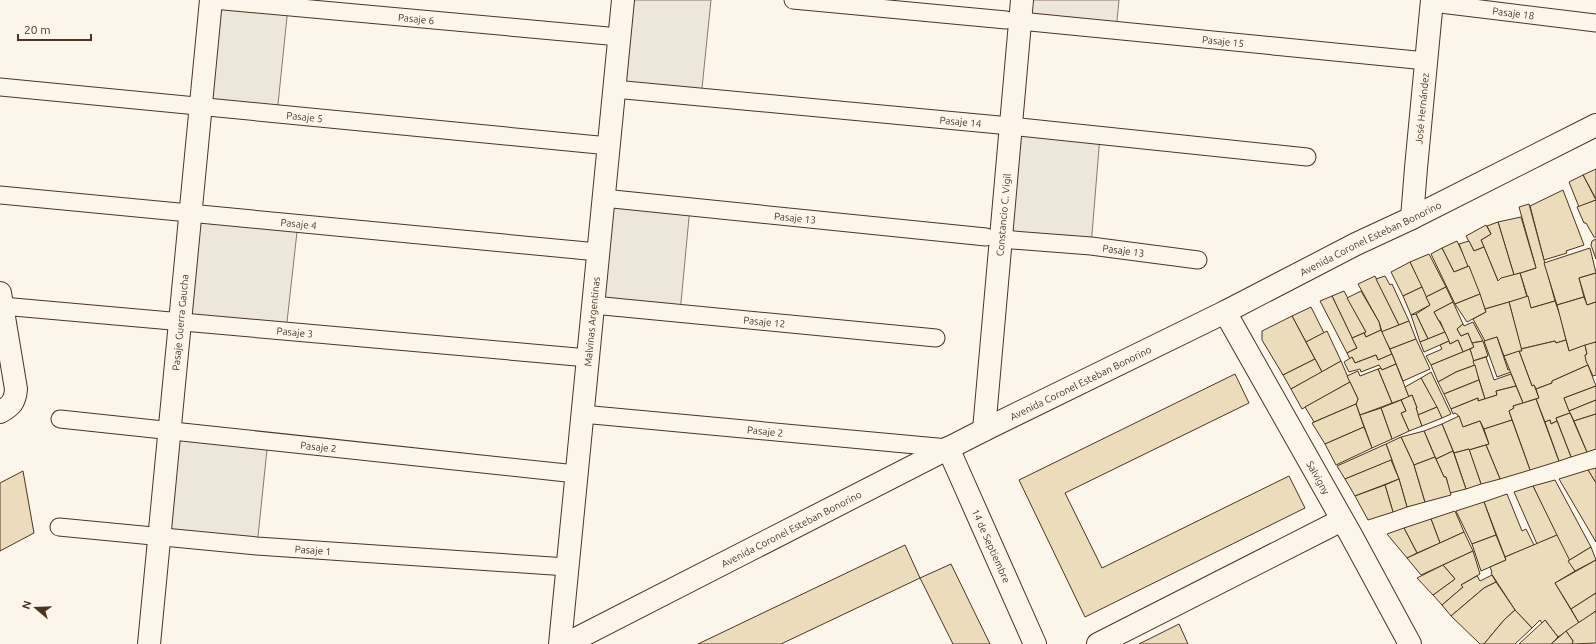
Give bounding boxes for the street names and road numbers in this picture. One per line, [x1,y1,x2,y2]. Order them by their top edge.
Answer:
street label: Pasaje 18 [1492,5,1535,21]
street label: Pasaje 6 [398,11,435,26]
street label: Pasaje 15 [1202,33,1244,49]
street label: José Hernández [1413,72,1431,145]
street label: Pasaje 5 [286,109,323,124]
street label: Pasaje 14 [939,114,982,129]
street label: Constancio C. Vigil [994,173,1012,257]
street label: Avenida Coronel Esteban Bonorino [1298,199,1443,278]
street label: Pasaje 13 [774,210,816,225]
street label: Pasaje 4 [280,216,318,231]
street label: Pasaje 13 [1102,242,1145,258]
street label: Pasaje Guerra Gaucha [170,274,190,371]
street label: Malvinas Argentinas [582,276,601,367]
street label: Pasaje 12 [743,314,786,329]
street label: Pasaje 3 [276,325,313,339]
street label: Avenida Coronel Esteban Bonorino [1008,343,1153,422]
street label: Pasaje 2 [747,424,784,438]
street label: Pasaje 2 [300,439,337,454]
street label: Salvigny [1305,459,1332,496]
street label: Avenida Coronel Esteban Bonorino [719,488,863,569]
street label: 14 de Septiembre [970,507,1013,584]
street label: Pasaje 1 [294,543,332,557]

